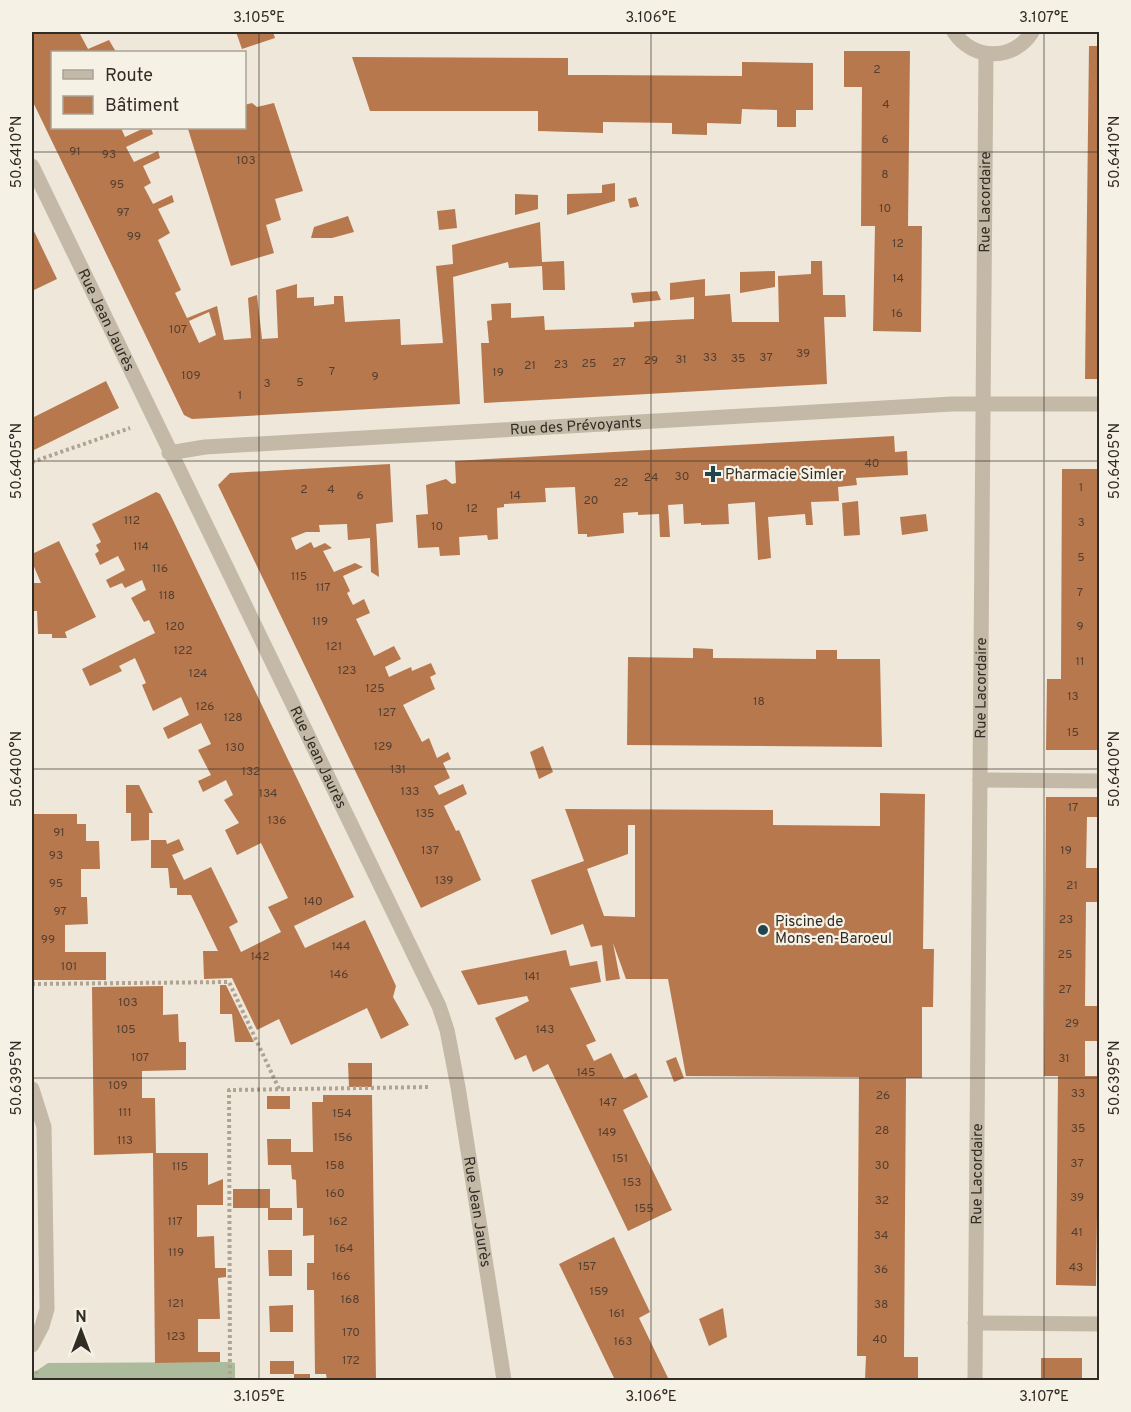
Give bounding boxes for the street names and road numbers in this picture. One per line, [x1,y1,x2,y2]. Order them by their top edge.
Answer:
street label: Rue Lacordaire [976,151,996,253]
street label: Rue Jean Jaurès [72,266,138,375]
street label: Rue des Prévoyants [509,414,642,440]
street label: Rue Lacordaire [972,637,992,739]
street label: Rue Jean Jaurès [284,704,350,812]
street label: Rue Lacordaire [968,1123,988,1225]
street label: Rue Jean Jaurès [458,1155,494,1269]

